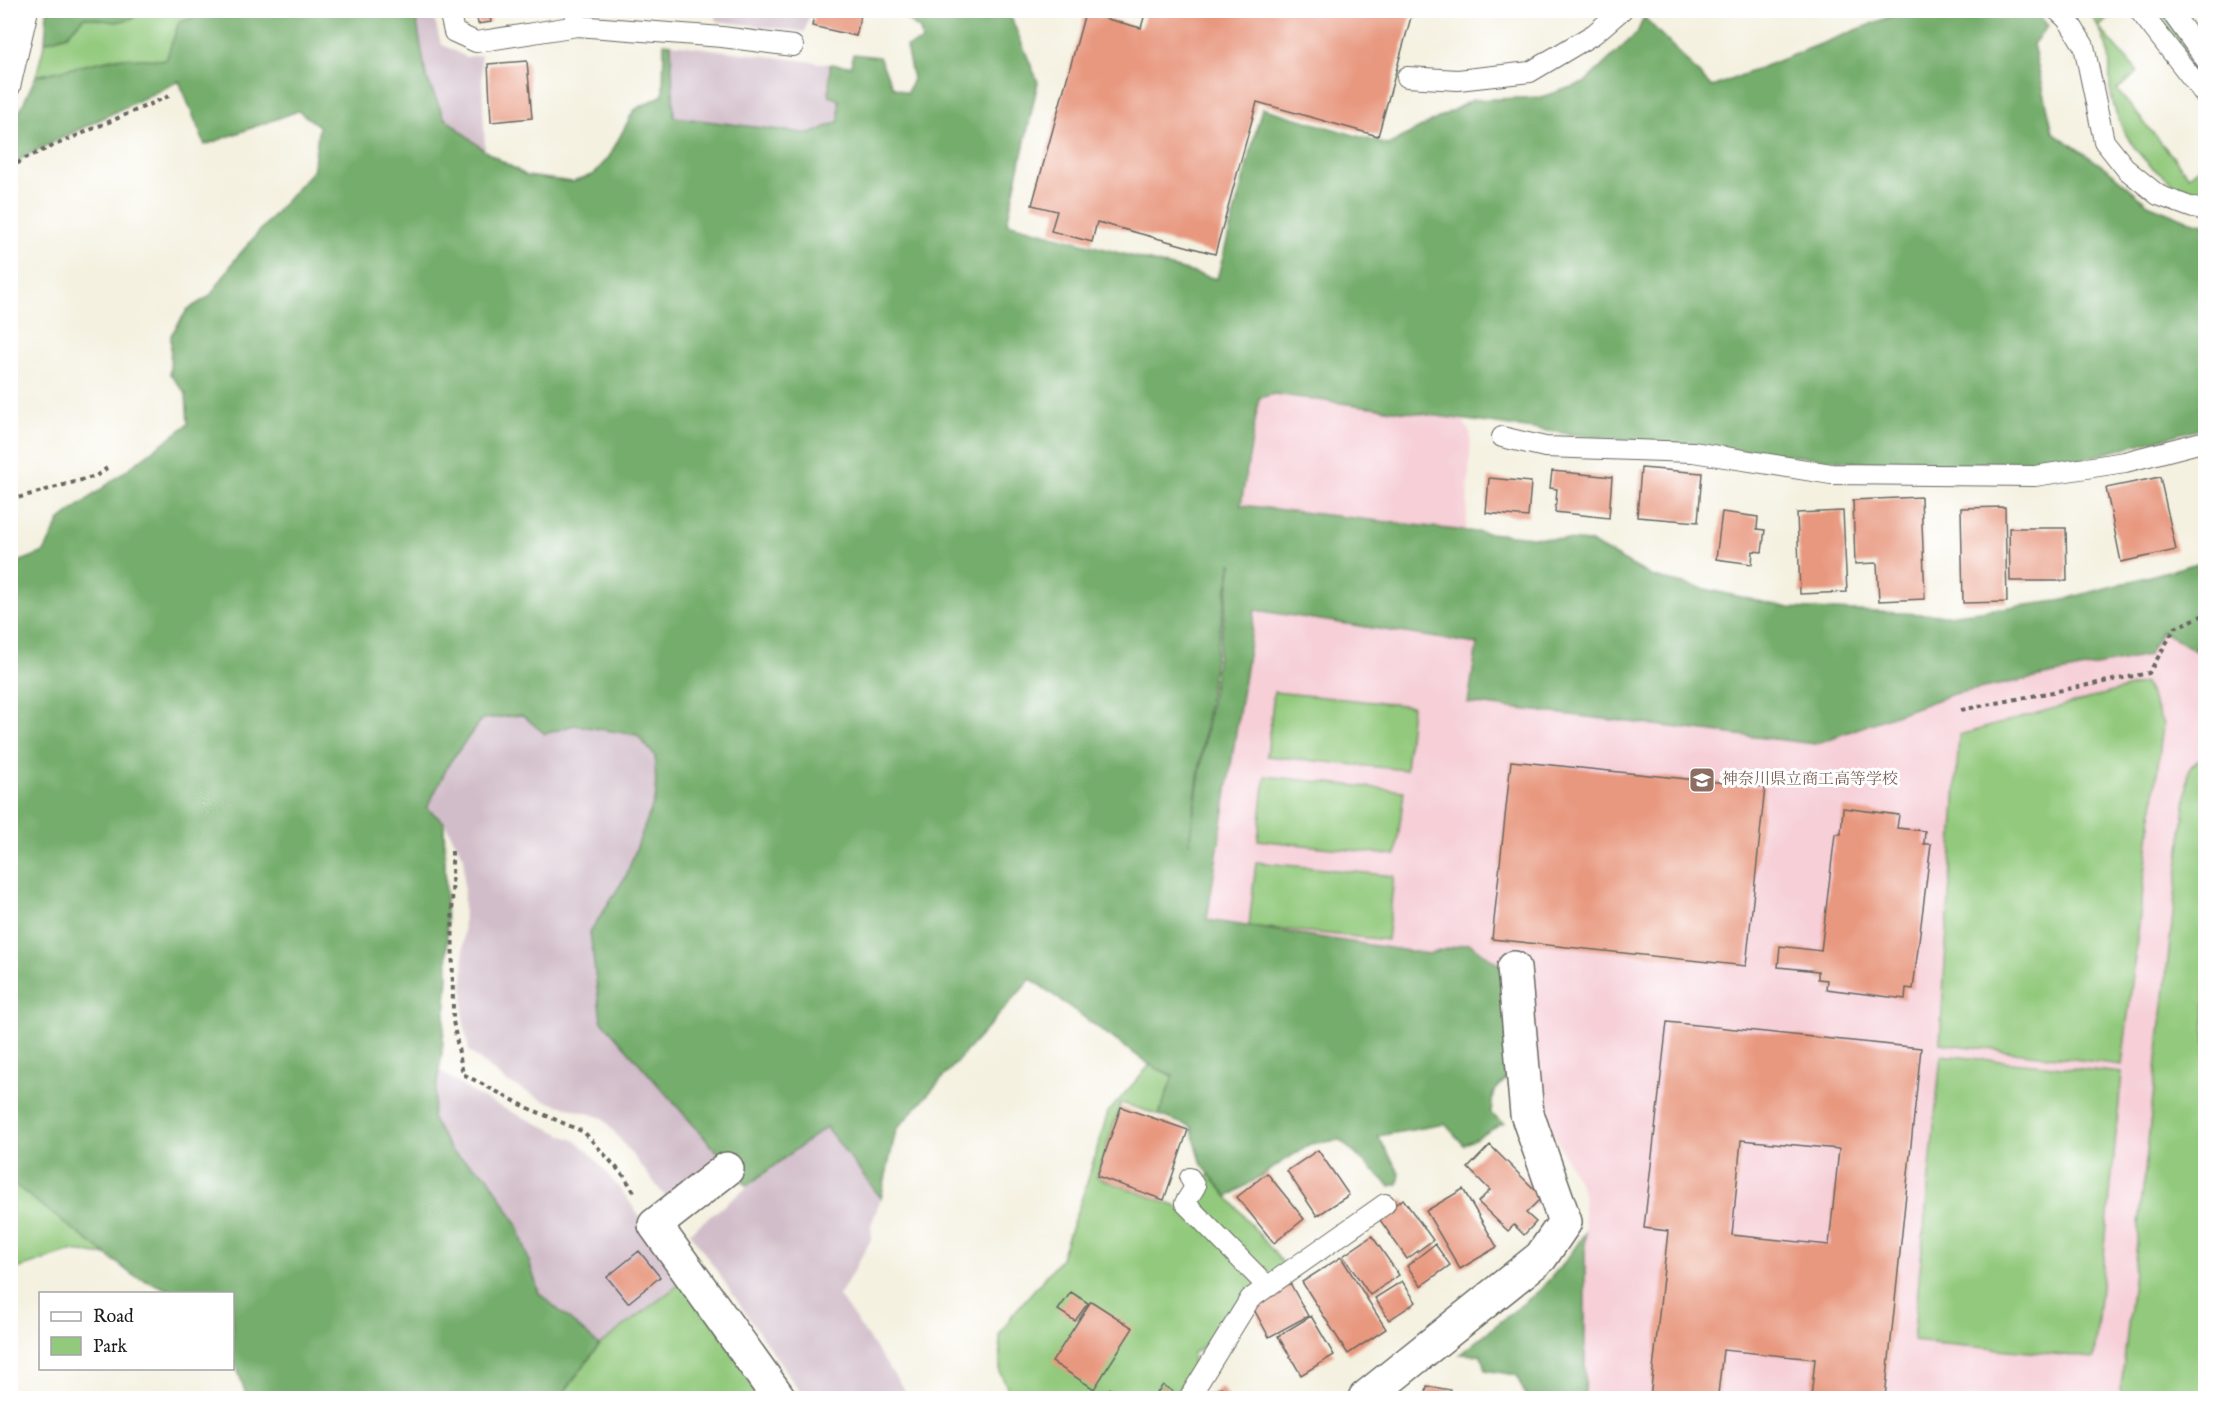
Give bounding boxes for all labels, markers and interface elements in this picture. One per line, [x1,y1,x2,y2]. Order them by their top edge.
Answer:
school or university icon: 神奈川県立商工高等学校 [1687,765,1717,795]
place label: 神奈川県立商工高等学校 [1722,770,1898,790]
legend [39,1292,234,1370]
text: Road [93,1306,134,1329]
text: Park [93,1336,128,1359]

